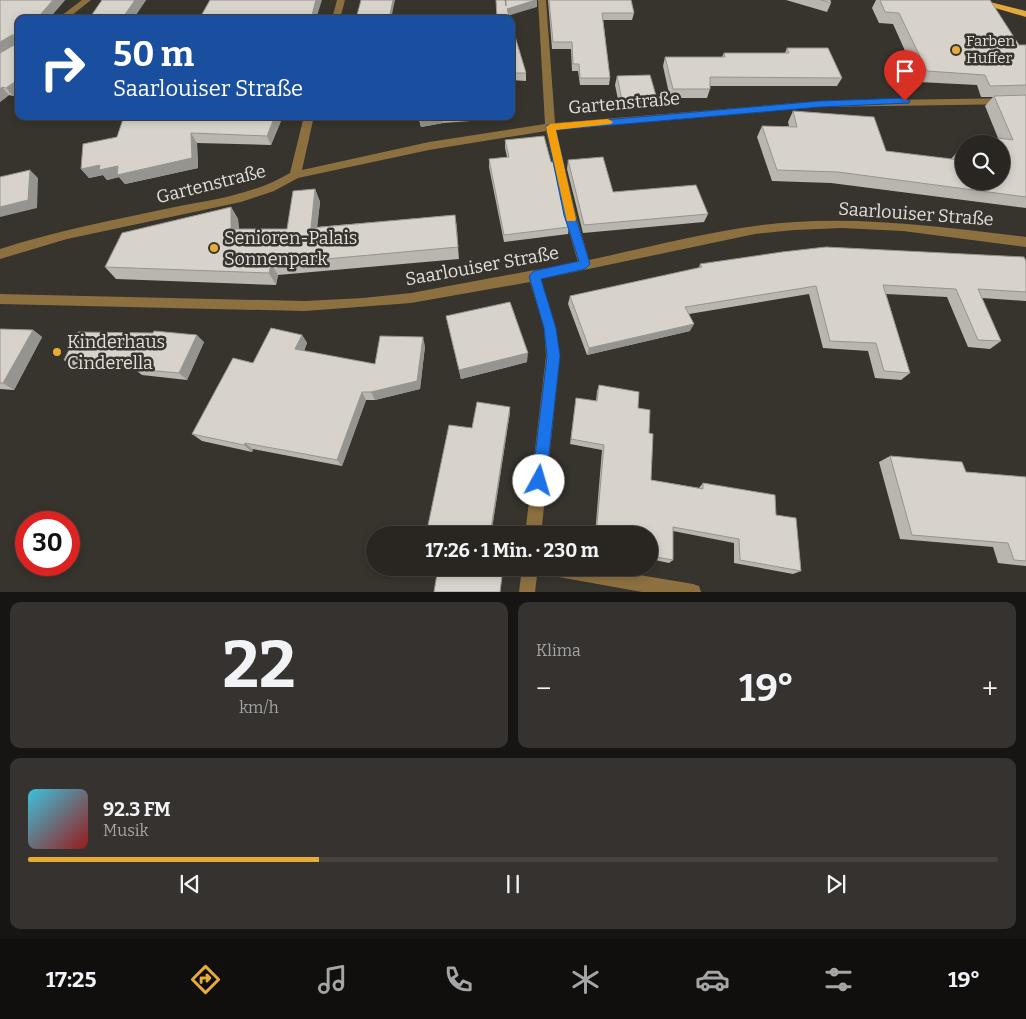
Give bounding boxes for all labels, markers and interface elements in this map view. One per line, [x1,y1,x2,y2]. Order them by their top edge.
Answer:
place label: Farben Huffer [966,32,1015,67]
text: 50 m [113,33,194,75]
icon: right [30,35,95,100]
marker: Farben Huffer [950,44,962,56]
pin [884,50,926,101]
icon: arrive [891,57,919,85]
text: Saarlouiser Straße [113,75,303,102]
street label: Gartenstraße [567,87,681,119]
map controls [955,135,1010,190]
button: search [955,135,1010,190]
street label: Gartenstraße [154,160,268,208]
street label: Saarlouiser Straße [838,198,994,230]
place label: Senioren-Palais Sonnenpark [224,227,357,270]
marker: Senioren-Palais Sonnenpark [208,242,220,254]
street label: Saarlouiser Straße [404,242,560,290]
place label: Kinderhaus Cinderella [67,331,165,374]
marker: Kinderhaus Cinderella [51,346,63,358]
position arrow [512,454,564,506]
speed limit sign: 30 [15,511,80,576]
text: 17:26 · 1 Min. · 230 m [425,539,599,562]
text: 22 [222,626,296,704]
text: Klima [536,641,581,660]
text: 19° [739,665,794,711]
text: − [536,672,551,705]
text: + [982,672,998,705]
text: km/h [239,698,279,717]
text: 92.3 FM [103,798,171,821]
text: Musik [103,821,149,840]
icon: previous [176,870,204,898]
icon: pause [499,870,527,898]
icon: next [822,870,850,898]
icon: directions [188,962,223,997]
icon: music [315,962,350,997]
icon: phone [441,962,476,997]
icon: climate [568,962,603,997]
icon: car [695,962,730,997]
icon: filters [821,962,856,997]
text: 17:25 [46,966,97,993]
text: 19° [948,966,980,993]

